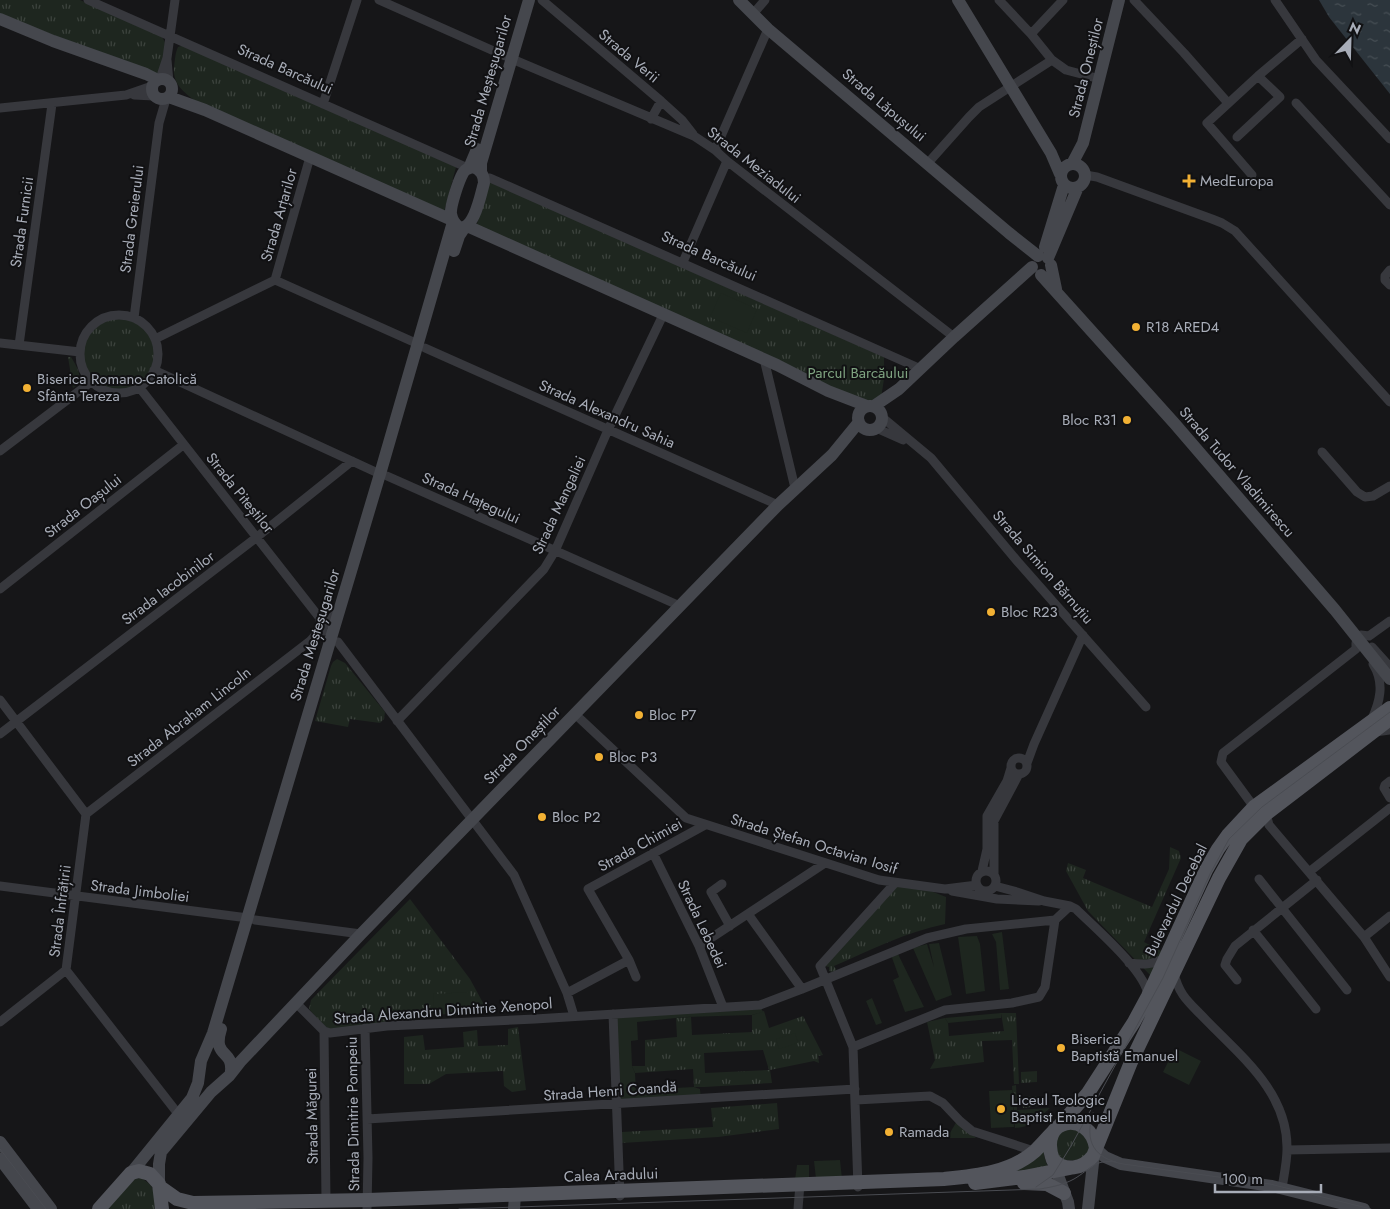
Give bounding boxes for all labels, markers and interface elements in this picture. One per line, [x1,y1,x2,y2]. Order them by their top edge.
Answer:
street label: Strada Meșteșugarilor [459,11,518,150]
street label: Strada Oneștilor [1063,15,1109,120]
north arrow [1325,15,1375,65]
text: N [1346,17,1364,39]
street label: Strada Verii [594,24,664,88]
street label: Strada Barcăului [234,38,336,100]
street label: Strada Lăpușului [837,63,931,147]
street label: Strada Meziadului [702,121,806,209]
street label: Strada Greierului [114,164,150,274]
street label: Strada Arțarilor [255,165,303,264]
place label: MedEuropa [1200,170,1273,192]
marker: MedEuropa [1182,174,1196,188]
street label: Strada Furnicii [5,175,39,269]
street label: Strada Barcăului [658,225,760,287]
place label: R18 ARED4 [1146,316,1220,338]
marker: R18 ARED4 [1130,321,1142,333]
park label: Parcul Barcăului [808,362,908,384]
place label: Biserica Romano-Catolică Sfânta Tereza [37,368,197,407]
street label: Strada Alexandru Sahia [535,374,679,454]
marker: Biserica Romano-Catolică Sfânta Tereza [21,382,33,394]
street label: Strada Tudor Vladimirescu [1174,402,1300,542]
place label: Bloc R31 [1062,409,1117,431]
marker: Bloc R31 [1121,414,1133,426]
street label: Strada Piteștilor [201,448,280,539]
street label: Strada Mangaliei [527,452,591,558]
street label: Strada Hațegului [418,467,524,529]
street label: Strada Oașului [40,469,126,543]
street label: Strada Simion Bărnuțiu [987,505,1099,629]
street label: Strada Iacobinilor [117,545,220,630]
street label: Strada Meșteșugarilor [284,565,346,704]
place label: Bloc R23 [1001,601,1058,623]
marker: Bloc R23 [985,606,997,618]
street label: Strada Abraham Lincoln [122,662,256,772]
street label: Strada Oneștilor [479,700,566,789]
place label: Bloc P7 [649,704,696,726]
marker: Bloc P7 [633,709,645,721]
place label: Bloc P3 [609,746,657,768]
marker: Bloc P3 [593,751,605,763]
place label: Bloc P2 [552,806,600,828]
street label: Strada Ștefan Octavian Iosif [728,808,901,880]
marker: Bloc P2 [536,811,548,823]
street label: Strada Chimiei [594,813,686,877]
street label: Bulevardul Decebal [1139,840,1213,960]
street label: Strada Înfrățirii [43,863,77,959]
street label: Strada Jimboliei [89,874,191,908]
street label: Strada Lebedei [672,876,732,972]
street label: Strada Alexandru Dimitrie Xenopol [333,992,553,1030]
place label: Biserica Baptistă Emanuel [1071,1028,1178,1067]
street label: Strada Dimitrie Pompeiu [341,1036,365,1192]
marker: Biserica Baptistă Emanuel [1055,1042,1067,1054]
street label: Strada Măgurei [300,1067,324,1165]
street label: Strada Henri Coandă [543,1075,677,1107]
place label: Liceul Teologic Baptist Emanuel [1011,1089,1111,1128]
marker: Liceul Teologic Baptist Emanuel [995,1103,1007,1115]
place label: Ramada [899,1121,949,1143]
marker: Ramada [883,1126,895,1138]
street label: Calea Aradului [563,1162,659,1188]
scale bar [1215,1162,1321,1194]
text: 100 m [1222,1168,1263,1190]

